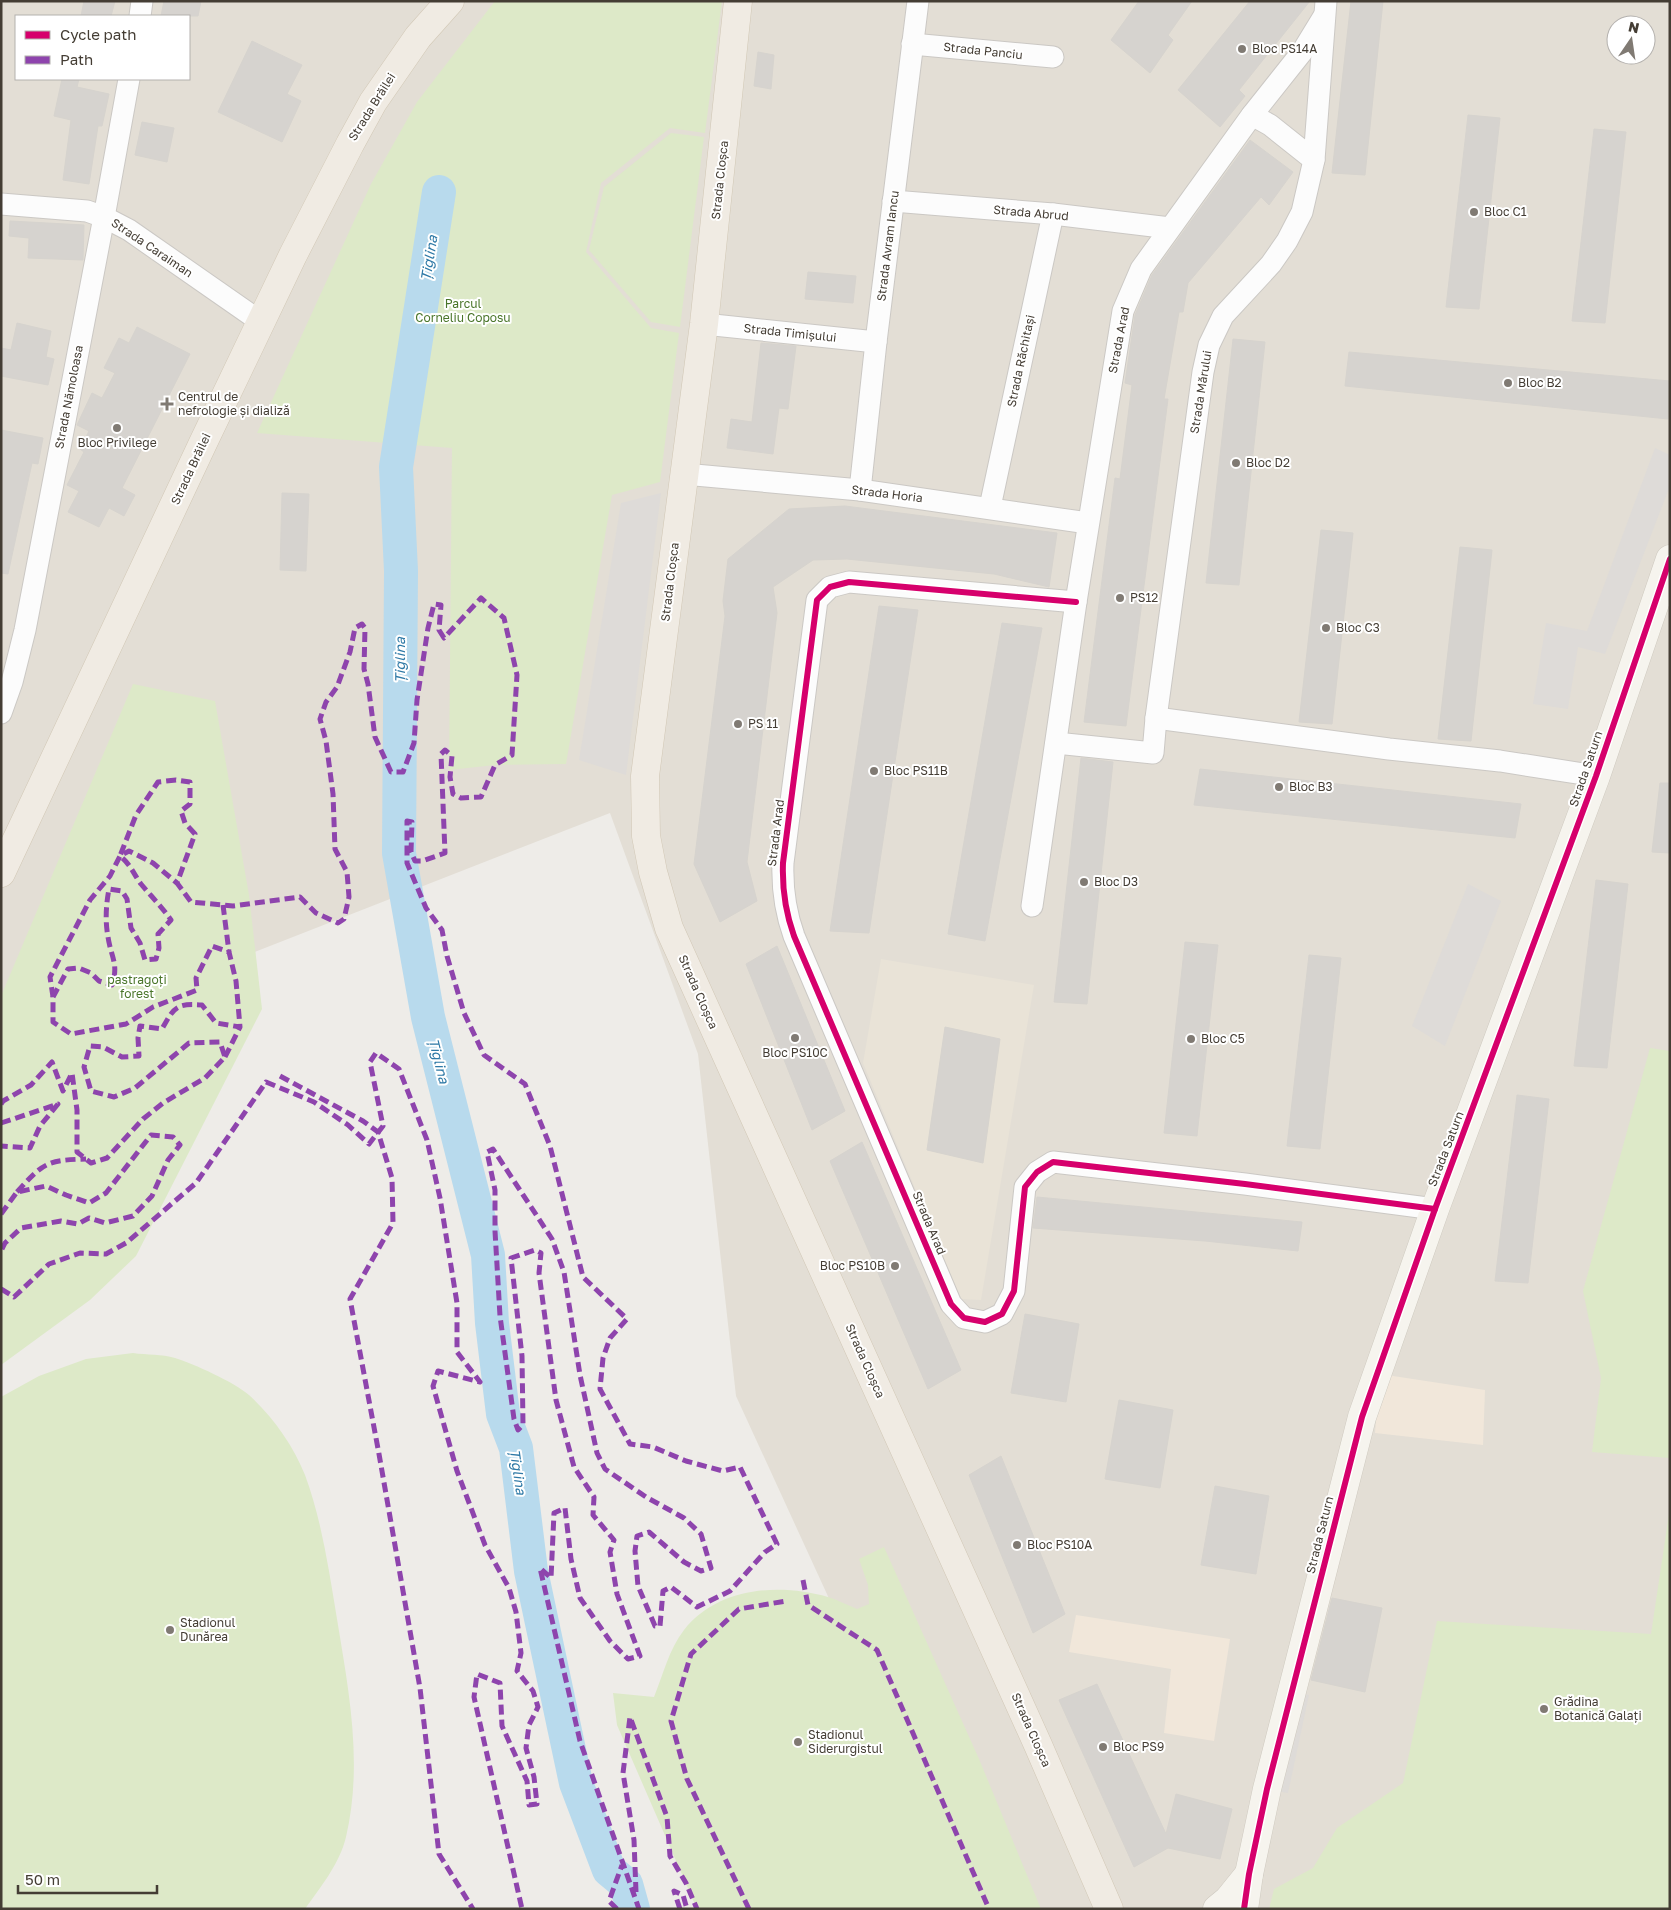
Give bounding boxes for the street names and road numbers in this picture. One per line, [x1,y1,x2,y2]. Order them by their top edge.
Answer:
street label: Strada Panciu [943,39,1023,62]
street label: Strada Brăilei [345,70,398,143]
street label: Strada Cloșca [708,140,731,220]
street label: Strada Avram Iancu [873,190,902,302]
street label: Strada Abrud [993,202,1069,223]
street label: Strada Caraiman [109,215,196,280]
street label: Strada Arad [1105,305,1132,374]
street label: Strada Răchitași [1003,313,1038,408]
street label: Strada Timișului [743,320,837,345]
street label: Strada Nămoloasa [51,344,86,450]
street label: Strada Mărului [1187,349,1214,435]
street label: Strada Brăilei [167,431,214,507]
street label: Strada Horia [851,482,924,505]
street label: Strada Cloșca [657,542,682,622]
street label: Strada Saturn [1566,729,1606,809]
street label: Strada Arad [764,799,787,867]
street label: Strada Cloșca [675,952,721,1031]
street label: Strada Saturn [1424,1109,1467,1188]
street label: Strada Arad [909,1189,950,1257]
street label: Strada Cloșca [842,1321,888,1400]
street label: Strada Saturn [1303,1495,1336,1575]
street label: Strada Cloșca [1008,1690,1054,1769]

